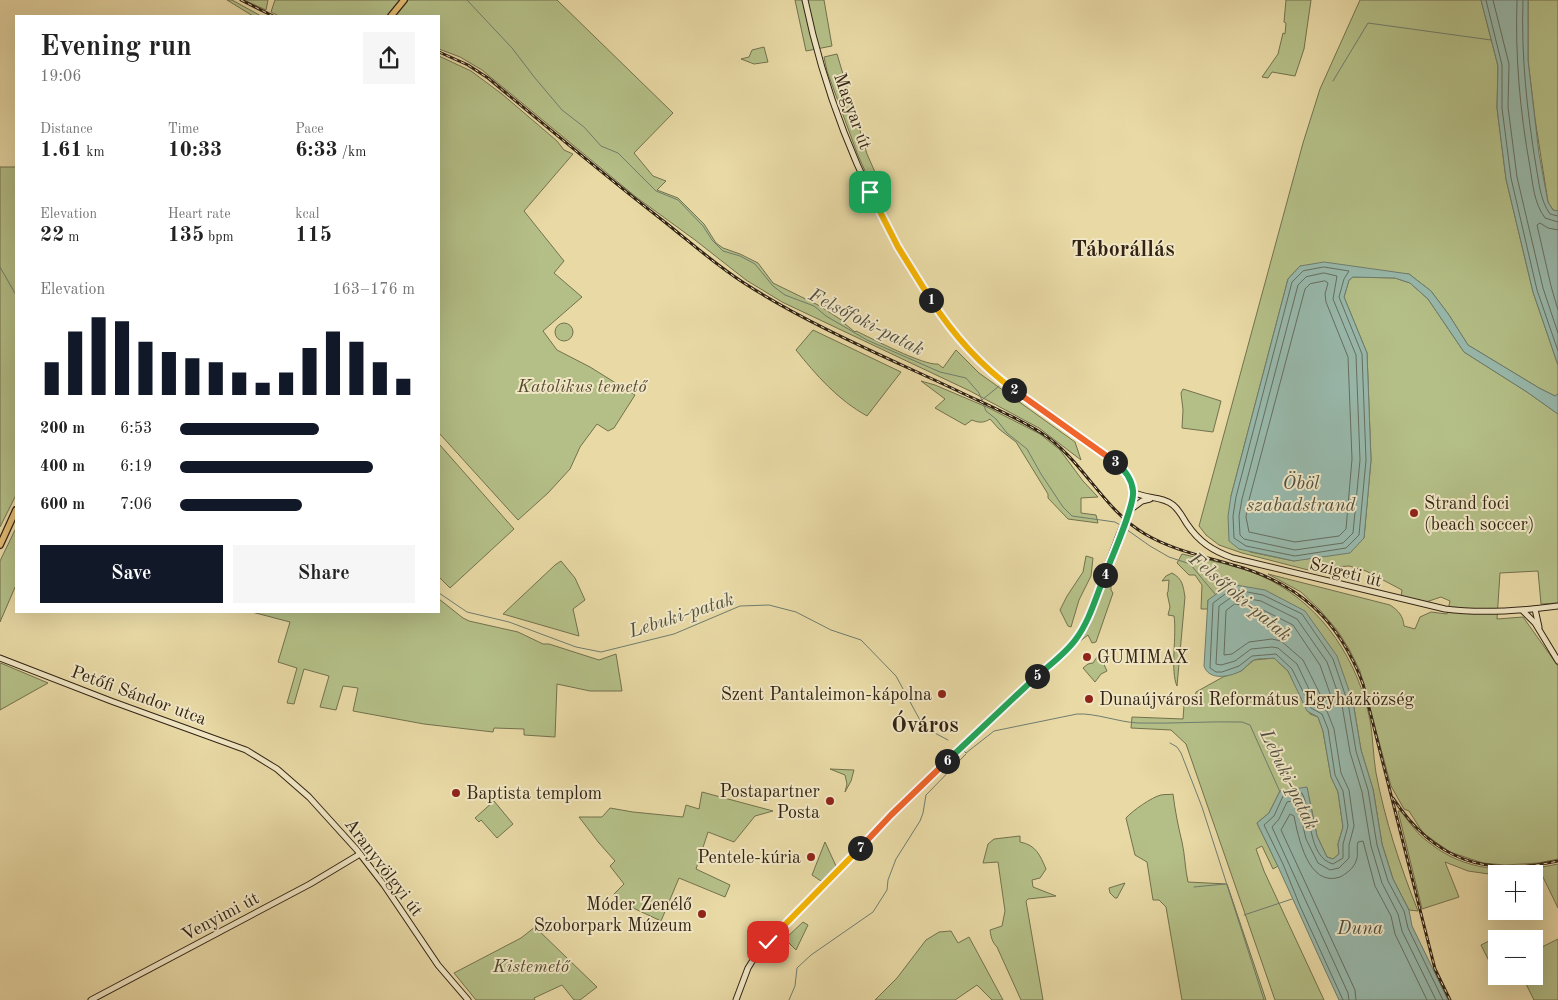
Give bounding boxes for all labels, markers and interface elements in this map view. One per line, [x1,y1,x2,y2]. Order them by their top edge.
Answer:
button: share [363,32,415,84]
text: Evening run [40,34,192,62]
text: 19:06 [40,69,82,85]
street label: Magyar út [830,71,874,152]
text: Distance [40,122,93,136]
text: Time [168,122,199,136]
text: Pace [295,122,324,136]
text: 1.61 [40,140,82,161]
text: 10:33 [168,140,222,161]
text: 6:33 [295,140,338,161]
text: km [82,145,105,159]
text: /km [338,145,366,159]
pin [849,171,891,213]
icon: arrive [856,178,884,206]
text: Elevation [40,207,97,221]
text: Heart rate [168,207,231,221]
text: kcal [295,207,319,221]
text: 22 [40,225,64,246]
text: 135 [168,225,204,246]
text: 115 [295,225,332,246]
text: m [64,230,79,244]
text: bpm [204,230,234,244]
district label: Táborállás [1071,239,1175,261]
text: Elevation [40,282,105,298]
text: 163–176 m [332,282,415,298]
water label: Felsőfoki-patak [804,286,927,360]
pin: 1 [918,288,944,312]
text: 1 [927,293,936,307]
park label: Katolikus temető [516,378,648,396]
pin: 2 [1002,378,1026,402]
text: 2 [1010,383,1019,397]
text: 200 m [40,421,85,437]
text: 6:53 [120,421,152,437]
pin: 3 [1102,450,1128,474]
text: 3 [1111,455,1120,469]
text: 400 m [40,459,85,475]
text: 6:19 [120,459,152,475]
water label: Öböl szabadstrand [1246,470,1357,516]
place label: Strand foci (beach soccer) [1424,495,1534,534]
text: 600 m [40,497,85,513]
text: 7:06 [120,497,152,513]
marker: Strand foci (beach soccer) [1408,507,1420,519]
button: Save [40,545,223,603]
button: Share [233,545,415,603]
water label: Felsőfoki-patak [1184,549,1294,646]
street label: Szigeti út [1308,555,1384,591]
pin: 4 [1092,562,1118,588]
text: 4 [1101,568,1110,582]
water label: Lebuki-patak [626,590,737,643]
place label: GUMIMAX [1097,649,1189,667]
marker: GUMIMAX [1081,651,1093,663]
street label: Petőfi Sándor utca [69,663,209,729]
pin: 5 [1024,664,1050,688]
text: 5 [1033,669,1042,683]
place label: Szent Pantaleimon-kápolna [721,686,932,704]
marker: Szent Pantaleimon-kápolna [936,688,948,700]
place label: Dunaújvárosi Református Egyházközség [1099,691,1414,709]
marker: Dunaújvárosi Református Egyházközség [1083,693,1095,705]
district label: Óváros [891,710,959,737]
water label: Lebuki-patak [1255,726,1320,833]
pin: 6 [934,748,960,774]
text: 6 [943,754,952,768]
place label: Postapartner Posta [719,783,821,822]
place label: Baptista templom [466,785,602,803]
marker: Baptista templom [450,787,462,799]
marker: Postapartner Posta [824,795,836,807]
street label: Aranyvölgyi út [341,815,426,920]
pin: 7 [848,836,872,860]
text: 7 [856,841,865,855]
place label: Pentele-kúria [697,849,801,867]
marker: Pentele-kúria [805,851,817,863]
map controls [1488,865,1543,985]
button: + [1488,865,1543,920]
street label: Venyimi út [179,889,262,945]
place label: Móder Zenélő Szoborpark Múzeum [534,896,692,935]
marker: Móder Zenélő Szoborpark Múzeum [696,908,708,920]
water label: Duna [1336,920,1383,939]
pin [747,921,789,963]
icon: check [754,928,782,956]
button: − [1488,930,1543,985]
park label: Kistemető [492,958,571,976]

